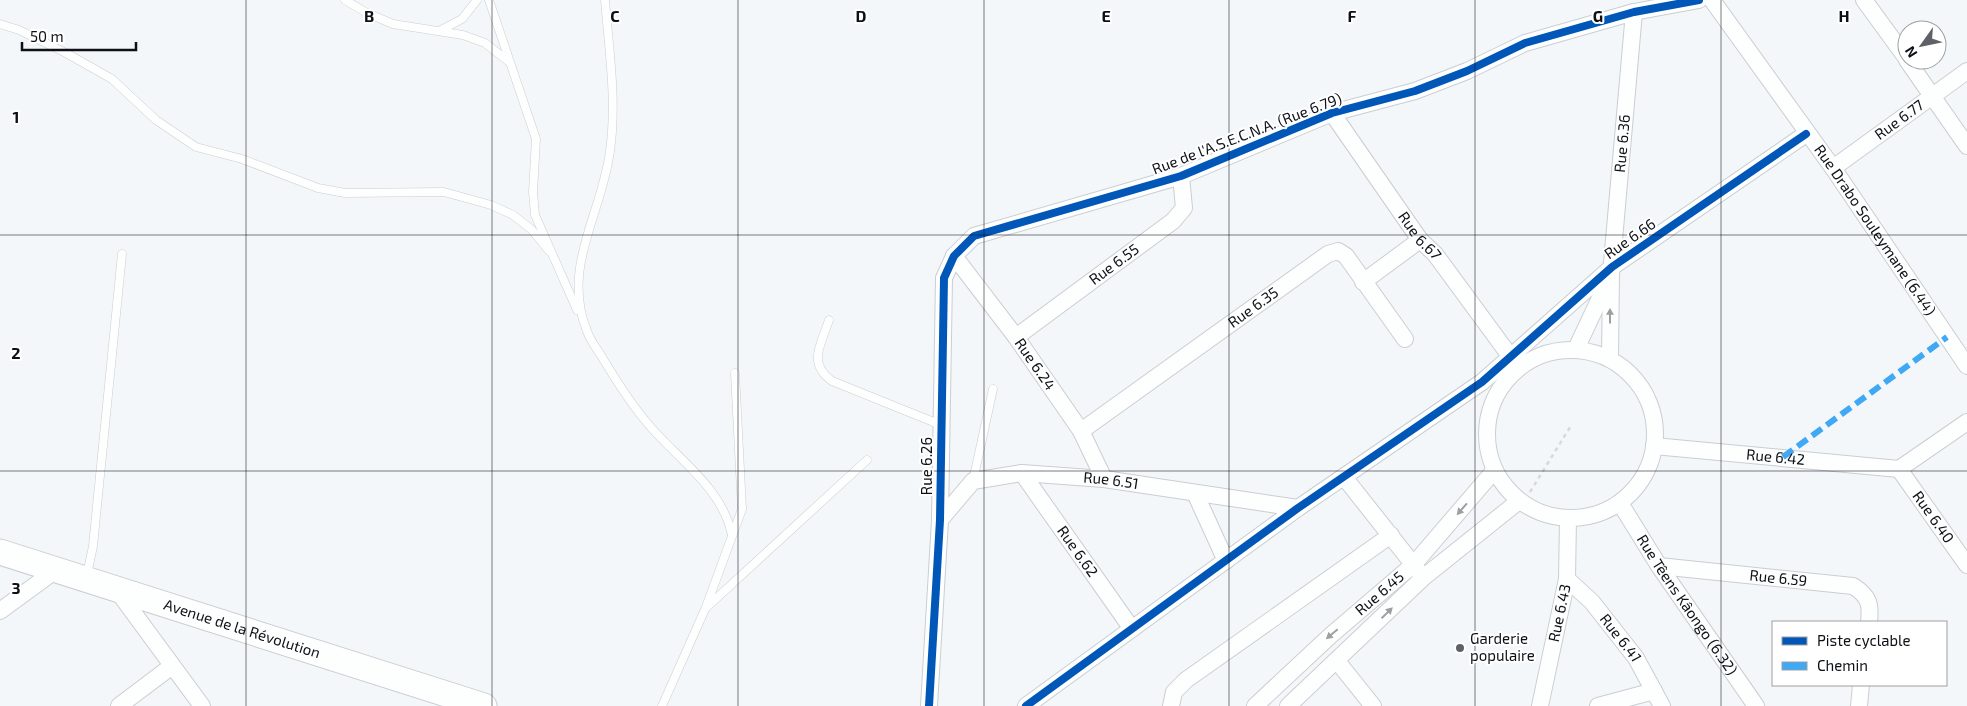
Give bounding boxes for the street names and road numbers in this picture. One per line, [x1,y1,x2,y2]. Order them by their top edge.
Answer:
street label: Rue de l'A.S.E.C.N.A. (Rue 6.79) [1149,88,1344,178]
street label: Rue 6.77 [1871,95,1927,143]
street label: Rue 6.36 [1610,114,1633,173]
street label: Rue Drabo Souleymane (6.44) [1811,141,1940,318]
street label: Rue 6.67 [1395,208,1446,263]
street label: Rue 6.66 [1600,214,1659,262]
street label: Rue 6.55 [1085,239,1142,288]
street label: Rue 6.35 [1224,283,1281,331]
street label: Rue 6.24 [1011,334,1060,393]
street label: Rue 6.26 [917,437,935,495]
street label: Rue 6.42 [1745,445,1806,468]
street label: Rue 6.51 [1083,468,1140,492]
street label: Rue 6.40 [1909,487,1958,546]
street label: Rue 6.62 [1054,522,1102,580]
street label: Rue Têens Kâongo (6.32) [1634,531,1742,678]
street label: Rue 6.59 [1749,565,1808,589]
street label: Rue 6.45 [1351,567,1407,619]
street label: Rue 6.43 [1544,582,1574,643]
street label: Avenue de la Révolution [162,595,323,661]
street label: Rue 6.41 [1597,610,1646,664]

